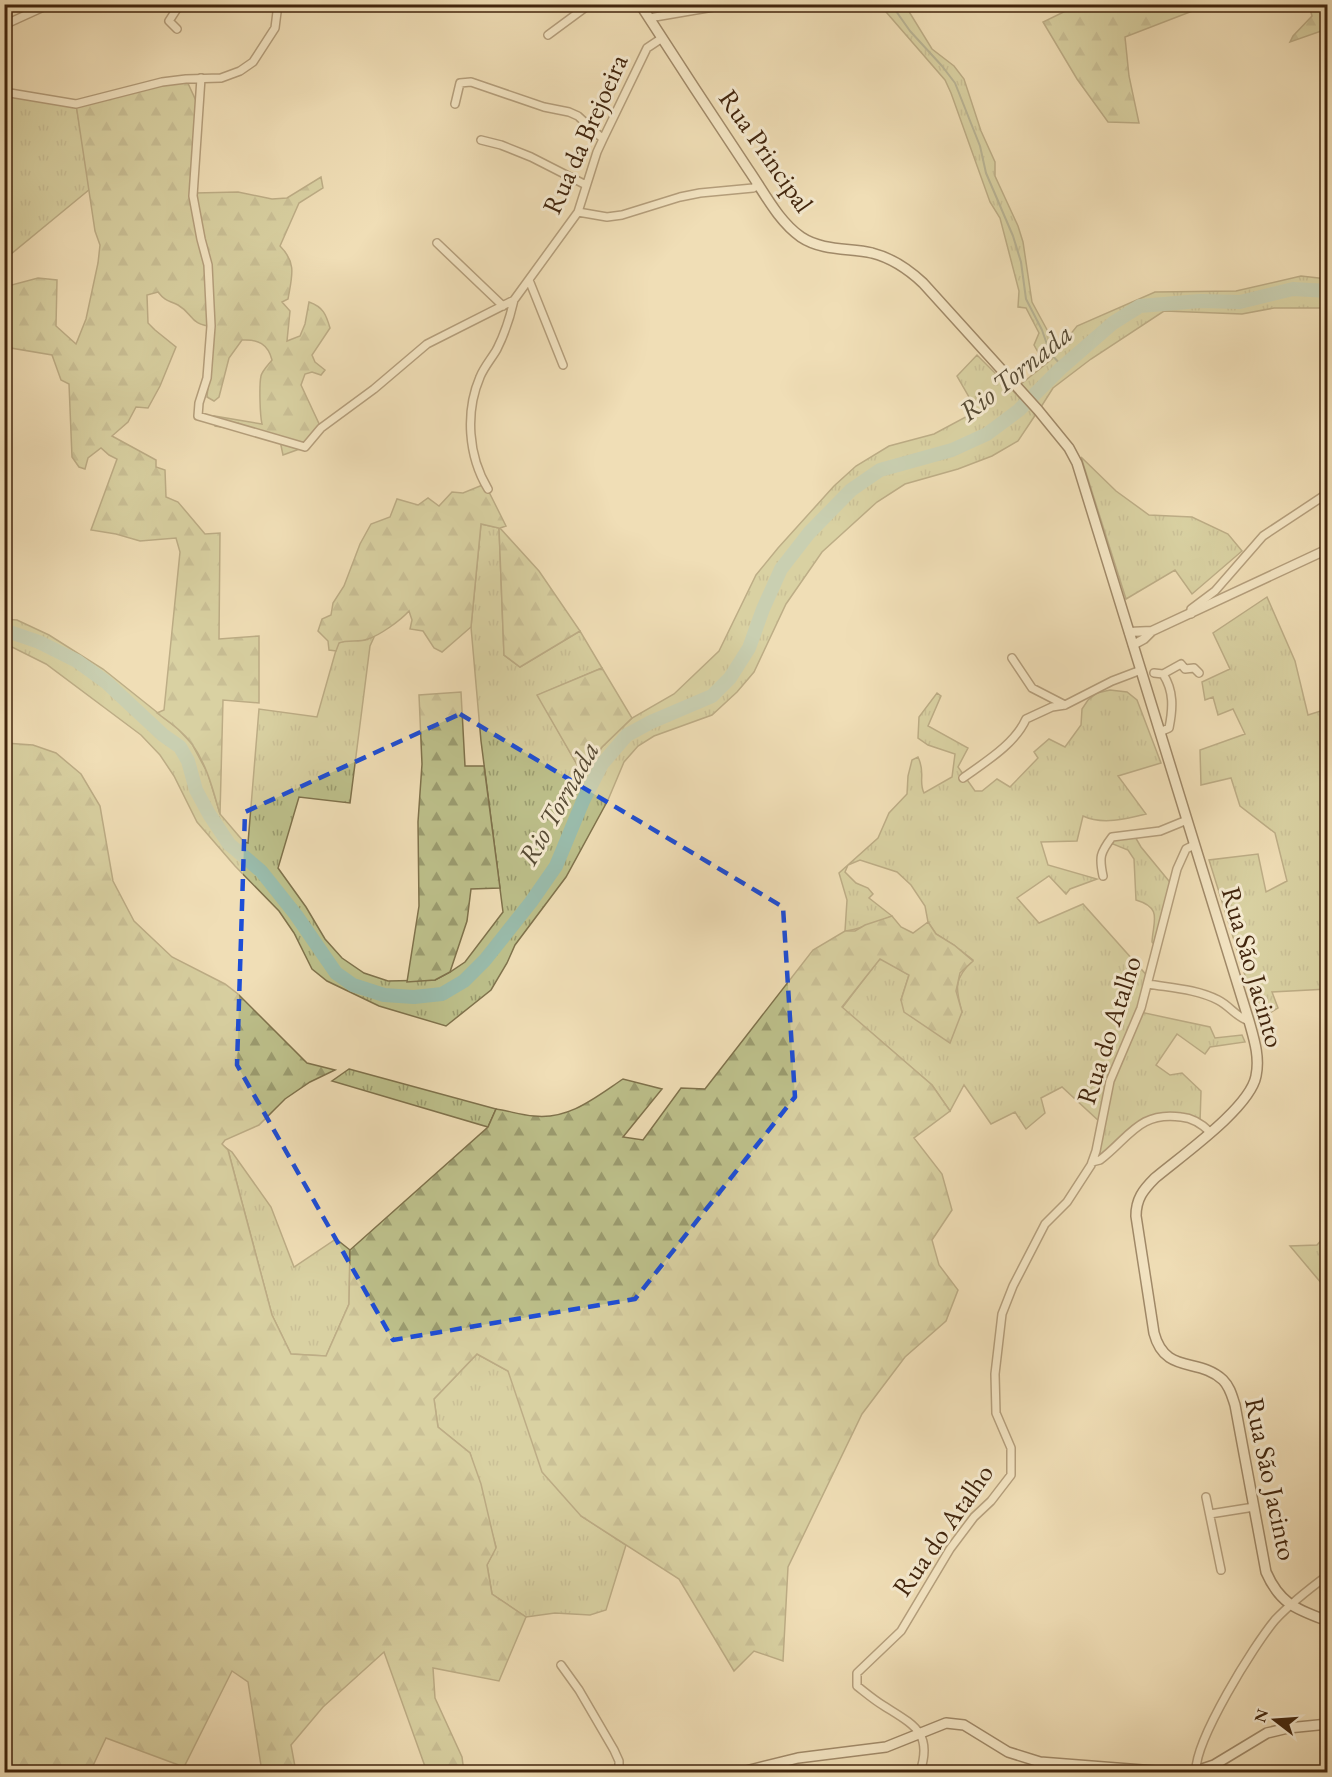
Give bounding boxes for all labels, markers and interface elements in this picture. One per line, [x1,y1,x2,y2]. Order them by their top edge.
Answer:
street label: Rua da Brejoeira [534,48,635,219]
street label: Rua Principal [711,82,822,219]
water label: Rio Tornada [951,315,1079,429]
water label: Rio Tornada [509,735,607,871]
street label: Rua São Jacinto [1214,883,1293,1051]
street label: Rua do Atalho [1068,951,1149,1108]
street label: Rua São Jacinto [1237,1394,1306,1563]
street label: Rua do Atalho [884,1457,1001,1603]
north arrow [1245,1690,1305,1750]
text: N [1249,1706,1273,1725]

